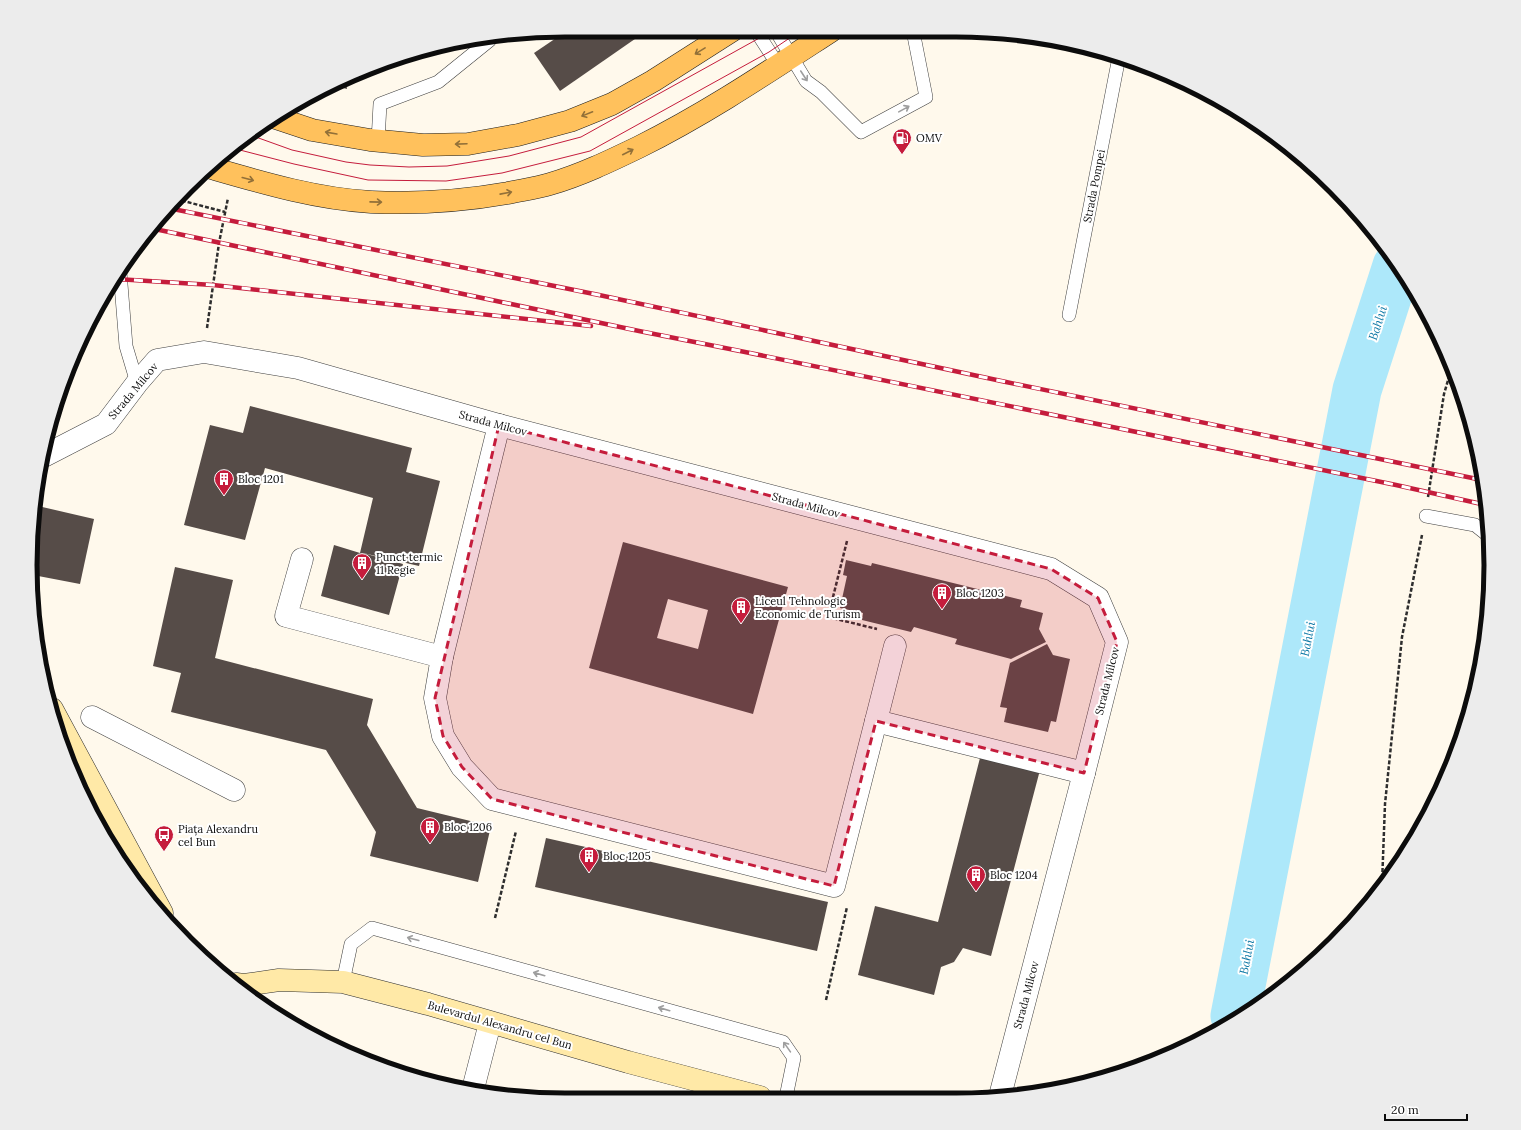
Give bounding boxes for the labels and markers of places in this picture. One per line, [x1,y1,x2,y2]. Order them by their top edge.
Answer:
fuel station icon: OMV [891,127,913,155]
place label: OMV [916,131,943,145]
building icon: Bloc 1201 [213,468,235,496]
place label: Bloc 1201 [238,472,284,486]
place label: Punct termic 11 Regie [376,550,443,577]
building icon: Punct termic 11 Regie [351,552,373,580]
building icon: Bloc 1203 [931,582,953,610]
place label: Bloc 1203 [956,586,1004,600]
place label: Liceul Tehnologic Economic de Turism [755,594,861,621]
building icon: Liceul Tehnologic Economic de Turism [730,596,752,624]
building icon: Bloc 1206 [419,816,441,844]
place label: Bloc 1206 [444,820,492,834]
place label: Piața Alexandru cel Bun [178,822,258,849]
bus stop icon: Piața Alexandru cel Bun [153,824,175,852]
building icon: Bloc 1205 [578,845,600,873]
place label: Bloc 1205 [603,849,651,863]
building icon: Bloc 1204 [965,864,987,892]
place label: Bloc 1204 [990,868,1038,882]

